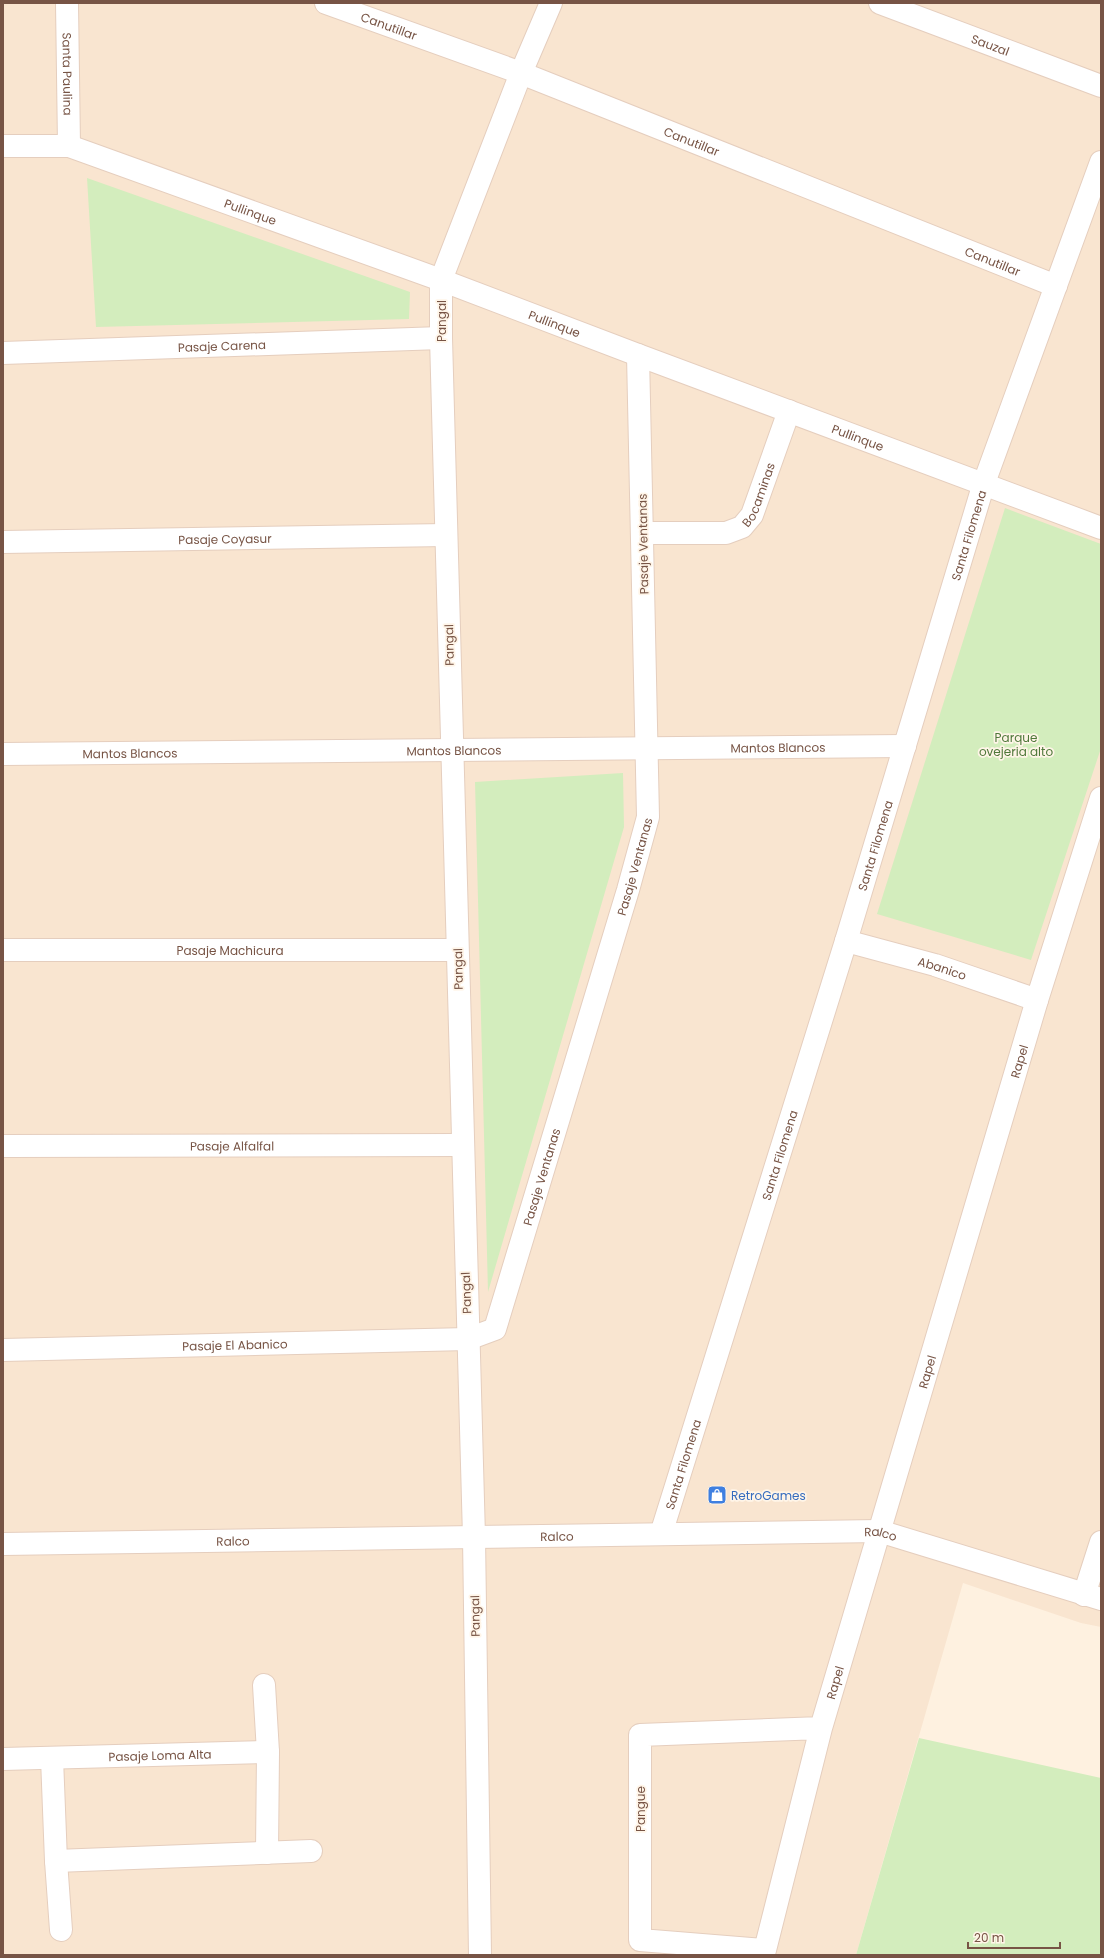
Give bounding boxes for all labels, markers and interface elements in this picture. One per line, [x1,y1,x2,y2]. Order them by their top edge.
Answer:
street label: Canutillar [359,8,420,44]
street label: Sauzal [969,30,1012,59]
street label: Santa Paulina [59,32,77,116]
street label: Canutillar [661,122,723,160]
street label: Pullinque [222,194,279,229]
street label: Canutillar [962,242,1024,280]
street label: Pangal [433,300,450,342]
street label: Pullinque [526,306,583,341]
street label: Pasaje Carena [177,335,266,356]
street label: Pullinque [829,420,886,455]
street label: Bocaminas [737,460,779,530]
street label: Santa Filomena [947,488,990,583]
street label: Pasaje Ventanas [634,493,652,595]
street label: Pasaje Coyasur [178,529,272,548]
street label: Pangal [440,624,458,666]
park label: Parque ovejeria alto [979,729,1053,760]
street label: Mantos Blancos [730,738,826,756]
street label: Mantos Blancos [406,741,502,759]
street label: Mantos Blancos [82,744,178,762]
street label: Santa Filomena [853,798,896,893]
street label: Pasaje Ventanas [612,816,656,917]
street label: Pasaje Machicura [176,942,284,959]
street label: Pangal [449,948,467,990]
street label: Abanico [916,952,969,984]
street label: Rapel [1006,1042,1032,1080]
street label: Santa Filomena [757,1108,801,1202]
street label: Pasaje Ventanas [518,1126,564,1228]
street label: Pasaje Alfalfal [190,1137,274,1154]
street label: Pangal [457,1272,475,1314]
street label: Pasaje El Abanico [182,1335,288,1354]
street label: Rapel [914,1353,940,1391]
street label: Santa Filomena [661,1417,705,1512]
shop icon: RetroGames [706,1484,728,1506]
place label: RetroGames [731,1487,806,1504]
street label: Ralco [864,1522,900,1545]
street label: Ralco [540,1527,574,1545]
street label: Ralco [216,1532,250,1549]
street label: Pangal [466,1595,484,1637]
street label: Rapel [822,1664,848,1701]
street label: Pasaje Loma Alta [108,1745,212,1765]
street label: Pangue [632,1786,649,1832]
scale bar [968,1924,1060,1950]
text: 20 m [974,1929,1004,1946]

